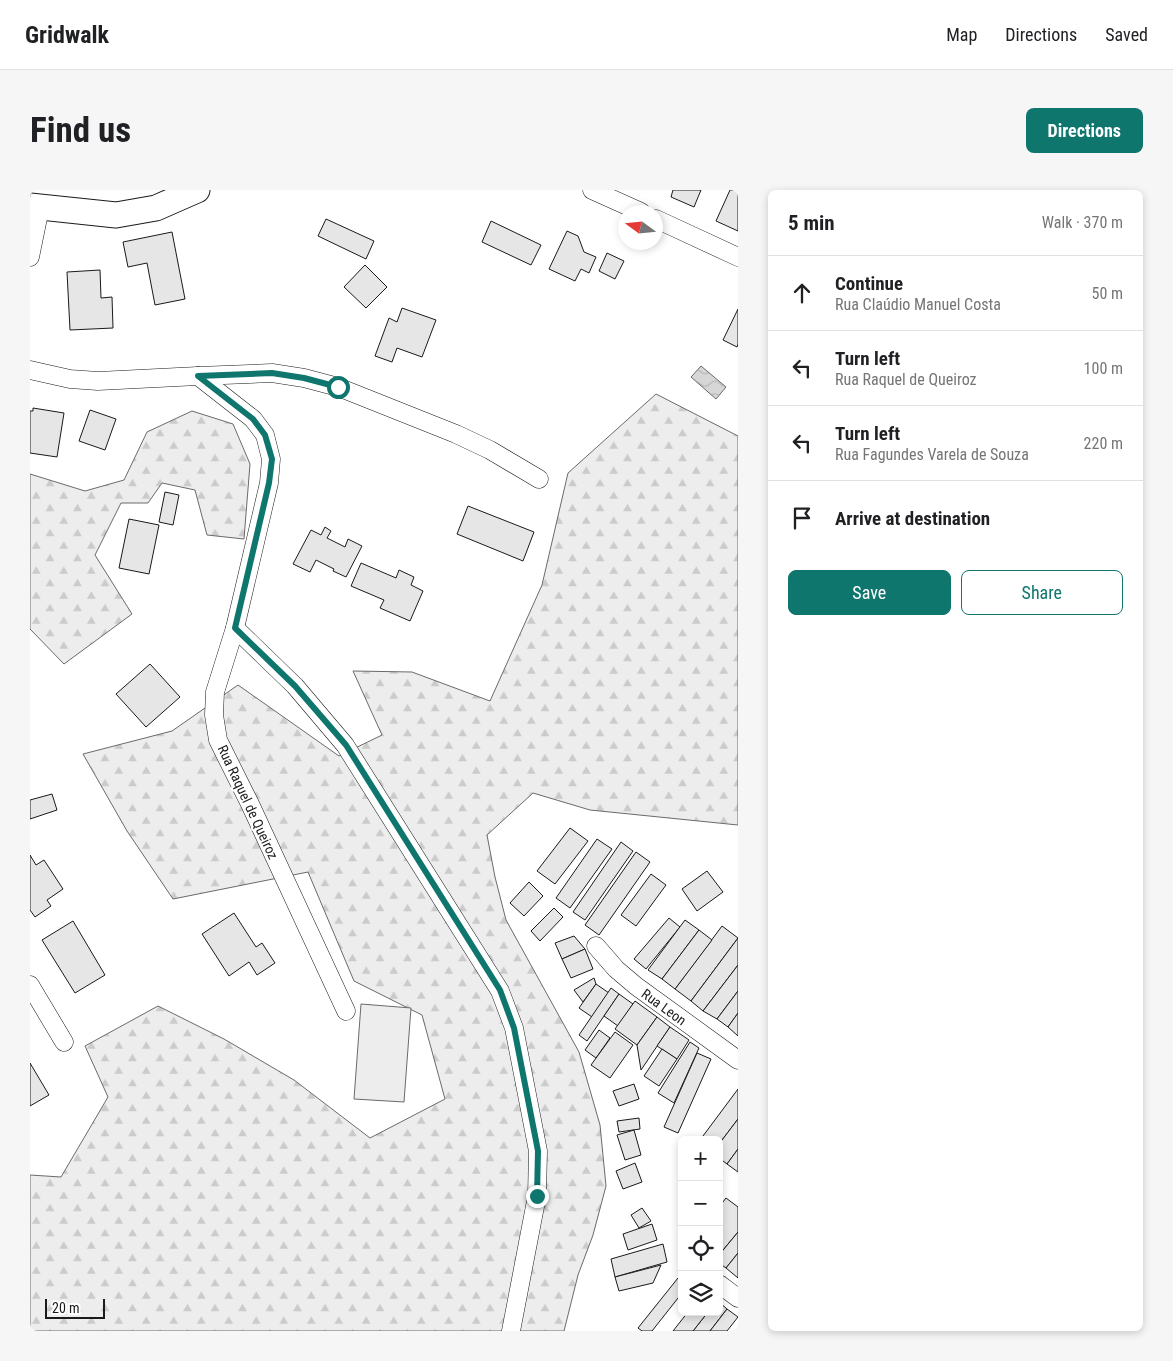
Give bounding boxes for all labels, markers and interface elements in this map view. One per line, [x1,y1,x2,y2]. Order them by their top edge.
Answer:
text: Gridwalk [25,21,109,49]
text: Map [946,24,977,45]
text: Directions [1005,24,1077,45]
text: Saved [1105,24,1148,45]
button: Directions [1026,108,1143,153]
text: Find us [30,110,131,151]
north arrow [618,205,663,250]
text: 5 min [788,211,835,235]
text: Walk · 370 m [1042,213,1123,232]
text: Continue [835,272,903,295]
icon: ahead [788,279,816,307]
text: 50 m [1091,284,1123,303]
text: Rua Claúdio Manuel Costa [835,295,1001,314]
text: Turn left [835,347,900,370]
icon: left [788,354,816,382]
text: 100 m [1084,359,1123,378]
text: Rua Raquel de Queiroz [835,370,977,389]
route start [327,376,350,399]
text: Turn left [835,422,900,445]
icon: left [788,429,816,457]
text: 220 m [1084,434,1123,453]
text: Rua Fagundes Varela de Souza [835,445,1029,464]
icon: arrive [788,504,816,532]
text: Arrive at destination [835,507,990,530]
button: Save [788,570,951,615]
button: Share [961,570,1123,615]
street label: Rua Raquel de Queiroz [215,742,281,862]
street label: Rua Leon [639,985,689,1029]
map controls [678,1136,723,1316]
button: + [678,1136,723,1181]
button: − [678,1181,723,1226]
route end [526,1185,549,1208]
button: locate [678,1226,723,1271]
button: layers [678,1271,723,1316]
scale bar [45,1296,105,1319]
text: 20 m [52,1300,80,1316]

